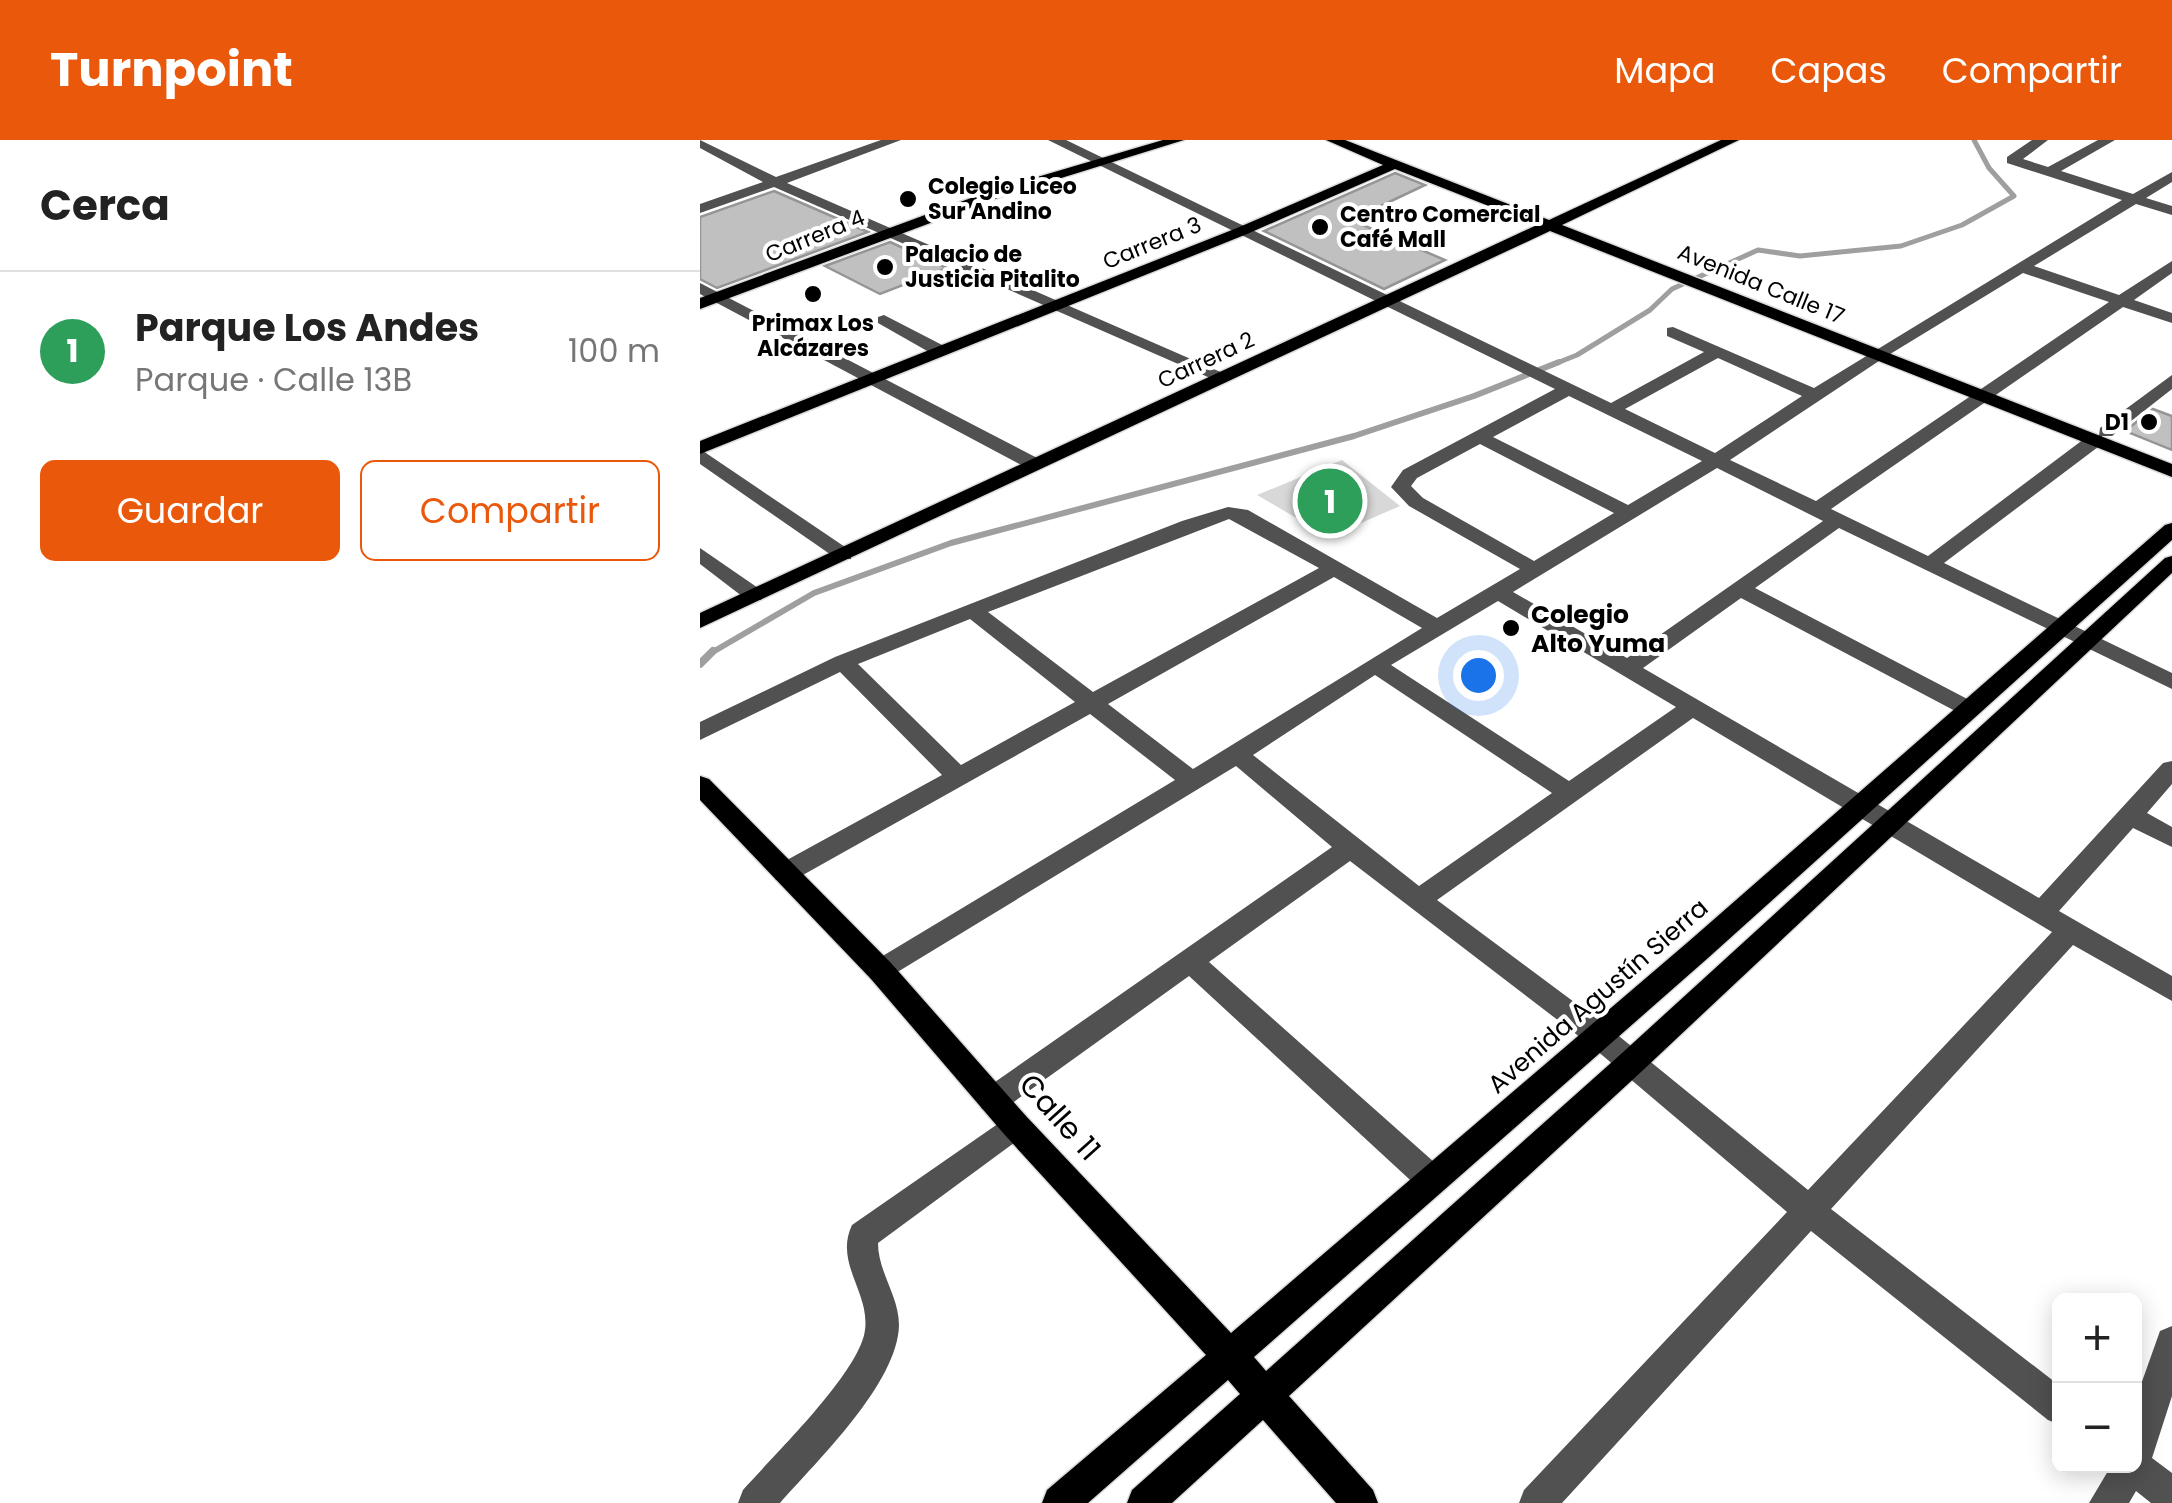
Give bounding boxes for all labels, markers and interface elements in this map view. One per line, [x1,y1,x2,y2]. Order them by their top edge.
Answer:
text: Turnpoint [50,36,293,103]
text: Mapa [1614,46,1715,95]
text: Capas [1770,46,1887,95]
text: Compartir [1942,46,2122,95]
place label: Colegio Liceo Sur Andino [928,171,1077,227]
text: Cerca [40,176,170,235]
marker: Colegio Liceo Sur Andino [897,188,919,210]
place label: Centro Comercial Café Mall [1340,199,1540,255]
street label: Carrera 4 [761,202,869,270]
street label: Carrera 3 [1098,209,1206,277]
marker: Centro Comercial Café Mall [1309,216,1331,238]
street label: Avenida Calle 17 [1673,236,1849,332]
place label: Palacio de Justicia Pitalito [905,239,1080,295]
marker: Palacio de Justicia Pitalito [874,256,896,278]
marker: Primax Los Alcázares [802,283,824,305]
text: Parque Los Andes [135,301,479,354]
place label: Primax Los Alcázares [752,308,874,364]
street label: Carrera 2 [1153,324,1259,396]
text: 1 [66,328,79,373]
text: 100 m [568,328,660,373]
text: Parque · Calle 13B [135,357,412,402]
place label: D1 [2105,407,2129,438]
marker: D1 [2138,411,2160,433]
button: Guardar [40,460,340,561]
button: Compartir [360,460,660,561]
pin: 1 [1298,464,1362,538]
place label: Colegio Alto Yuma [1531,597,1665,661]
marker: Colegio Alto Yuma [1500,617,1522,639]
your location [1453,650,1504,701]
street label: Avenida Agustín Sierra [1480,890,1716,1102]
street label: Calle 11 [1009,1064,1111,1170]
map controls [2052,1293,2142,1473]
button: + [2052,1293,2142,1383]
button: − [2052,1383,2142,1473]

